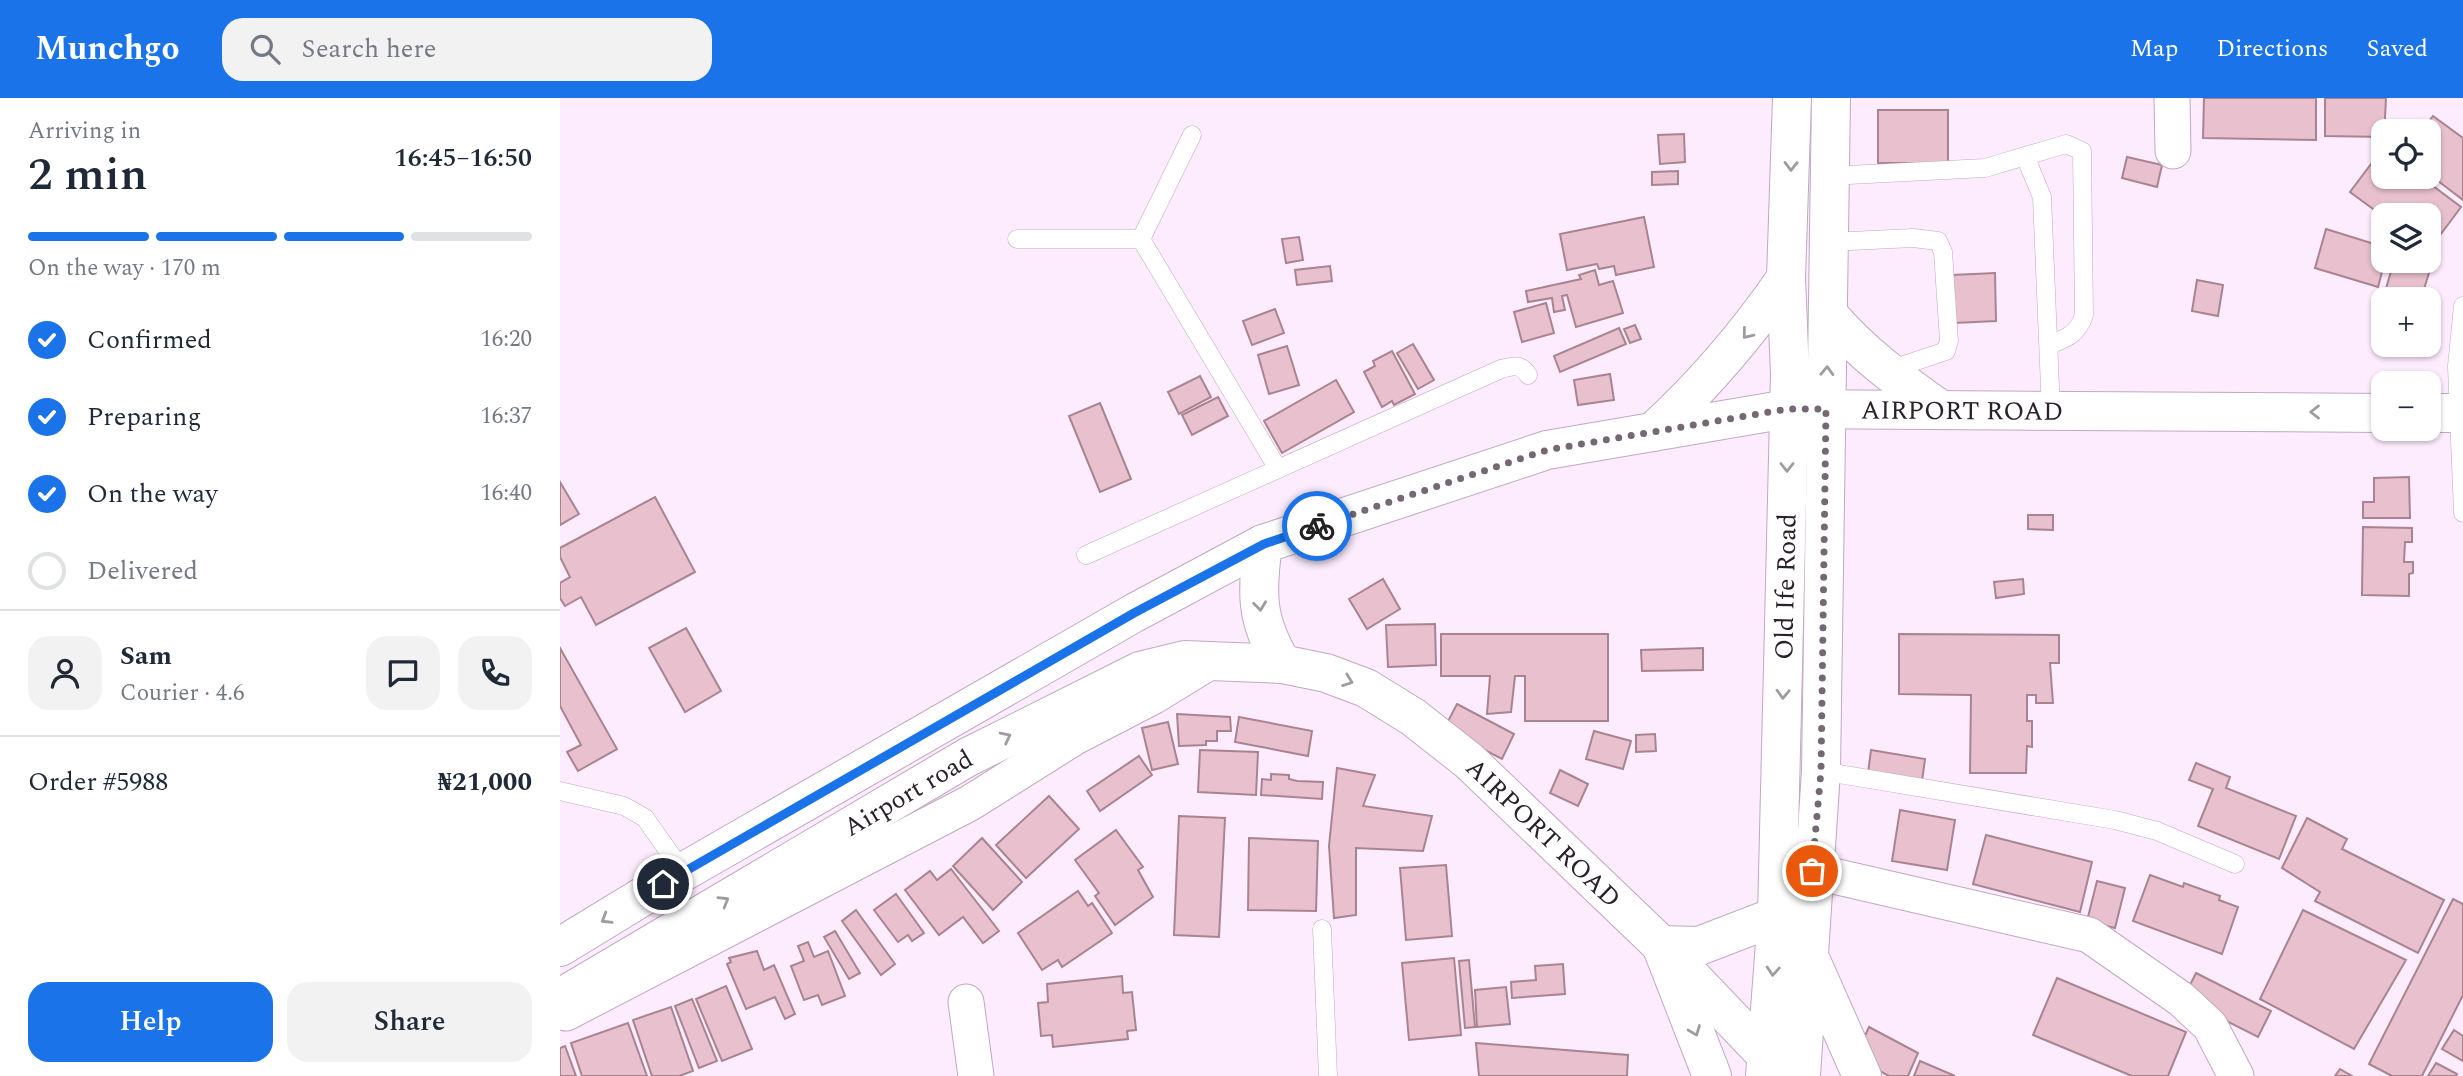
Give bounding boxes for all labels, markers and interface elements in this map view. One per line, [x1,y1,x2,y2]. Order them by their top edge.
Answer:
search box [222,18,712,81]
text: Munchgo [35,24,180,74]
text: Search here [302,29,436,69]
icon: search [246,30,284,68]
text: Map [2130,31,2178,67]
text: Directions [2216,31,2328,67]
text: Saved [2366,31,2428,67]
text: Arriving in [28,114,141,149]
map controls [2371,119,2441,441]
button: locate [2371,119,2441,189]
text: 16:45–16:50 [394,138,532,178]
text: 2 min [28,140,147,210]
one-way arrow [1783,161,1799,172]
button: layers [2371,203,2441,273]
text: On the way · 170 m [28,251,221,286]
button: + [2371,287,2441,357]
text: Confirmed [87,320,212,360]
icon: check [28,321,66,359]
text: 16:20 [480,322,532,357]
one-way arrow [1743,325,1755,338]
one-way arrow [1820,366,1835,377]
button: − [2371,371,2441,441]
street label: AIRPORT ROAD [1861,390,2063,432]
text: Preparing [87,397,201,437]
icon: check [28,398,66,436]
text: 16:37 [480,399,532,434]
one-way arrow [2310,405,2321,420]
one-way arrow [1779,462,1795,473]
text: On the way [87,474,218,514]
icon: check [28,475,66,513]
text: 16:40 [480,476,532,511]
courier [1282,491,1352,561]
icon: bike [1298,507,1336,545]
street label: Old Ife Road [1764,513,1808,660]
text: Delivered [87,551,198,591]
one-way arrow [1252,601,1267,612]
button: person [28,636,102,710]
text: Sam [120,636,172,676]
button: chat [366,636,440,710]
button: phone [458,636,532,710]
one-way arrow [1342,673,1354,687]
text: Courier · 4.6 [120,676,245,711]
one-way arrow [1775,689,1790,700]
one-way arrow [999,732,1011,746]
street label: Airport road [836,739,981,847]
street label: AIRPORT ROAD [1456,749,1630,918]
text: Order #5988 [28,762,168,802]
text: ₦21,000 [438,762,532,802]
pin [1782,841,1842,901]
icon: bag [1793,852,1831,890]
pin [633,854,693,914]
icon: home [644,865,682,903]
one-way arrow [717,896,730,909]
one-way arrow [600,911,613,924]
one-way arrow [1766,965,1781,976]
button: Help [28,982,273,1062]
button: Share [287,982,532,1062]
one-way arrow [1686,1025,1700,1037]

